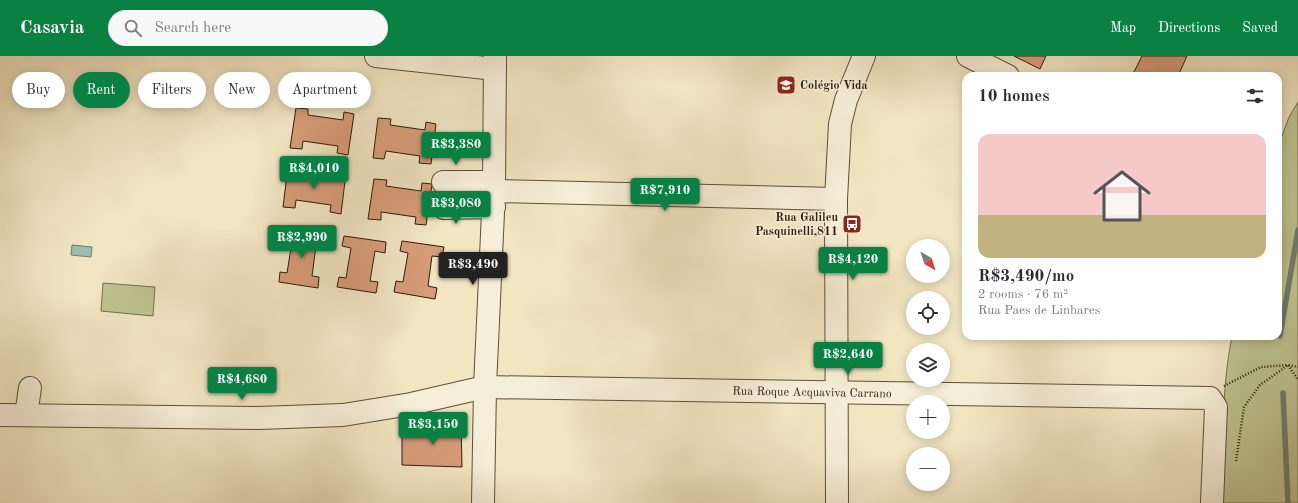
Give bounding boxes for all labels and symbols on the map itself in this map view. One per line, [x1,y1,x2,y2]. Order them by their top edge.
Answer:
school or university icon: Colégio Vida [775,74,797,96]
place label: Colégio Vida [800,80,868,92]
pin: R$3,380 [419,132,493,166]
pin: R$4,010 [277,156,351,190]
pin: R$7,910 [628,178,702,212]
pin: R$3,080 [419,191,493,225]
place label: Rua Galileu Pasquinelli,811 [755,212,838,238]
bus stop icon: Rua Galileu Pasquinelli,811 [841,213,863,235]
pin: R$2,990 [265,225,339,259]
north arrow [906,239,950,283]
pin: R$4,120 [816,247,890,281]
pin: R$3,490 [436,252,510,286]
pin: R$2,640 [811,342,885,376]
pin: R$4,680 [205,367,279,401]
street label: Rua Roque Acquaviva Carrano [732,386,892,400]
pin: R$3,150 [396,412,470,446]

